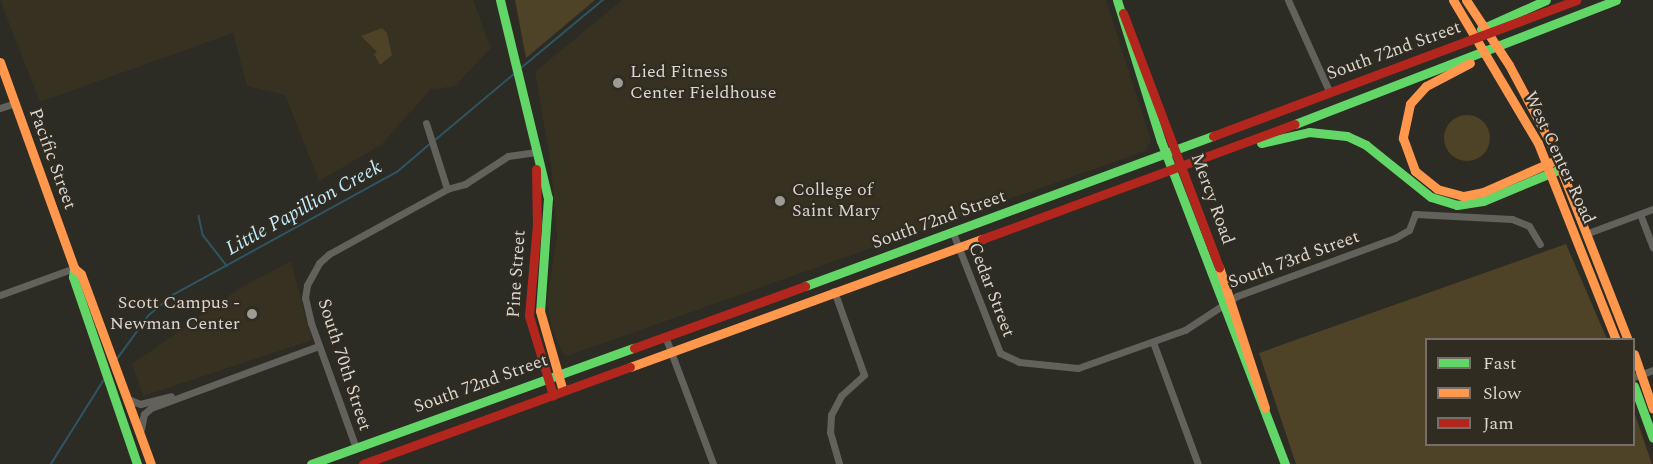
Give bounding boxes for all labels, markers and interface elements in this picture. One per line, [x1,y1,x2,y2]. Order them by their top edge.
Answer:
street label: South 72nd Street [1324,17,1464,85]
place label: Lied Fitness Center Fieldhouse [630,62,776,104]
marker: Lied Fitness Center Fieldhouse [611,76,625,90]
street label: West Center Road [1519,88,1599,228]
street label: Pacific Street [24,105,80,213]
street label: Mercy Road [1186,150,1238,248]
water label: Little Papillion Creek [222,155,386,261]
place label: College of Saint Mary [792,180,880,222]
street label: South 72nd Street [869,186,1009,254]
marker: College of Saint Mary [773,194,787,208]
street label: South 73rd Street [1225,226,1363,294]
street label: Pine Street [503,229,531,319]
street label: Cedar Street [963,240,1019,340]
place label: Scott Campus - Newman Center [110,293,240,336]
street label: South 70th Street [312,296,376,434]
marker: Scott Campus - Newman Center [245,307,259,321]
legend [1425,338,1635,446]
street label: South 72nd Street [411,350,551,418]
text: Fast [1483,350,1516,377]
text: Slow [1483,380,1521,407]
text: Jam [1483,410,1514,437]

